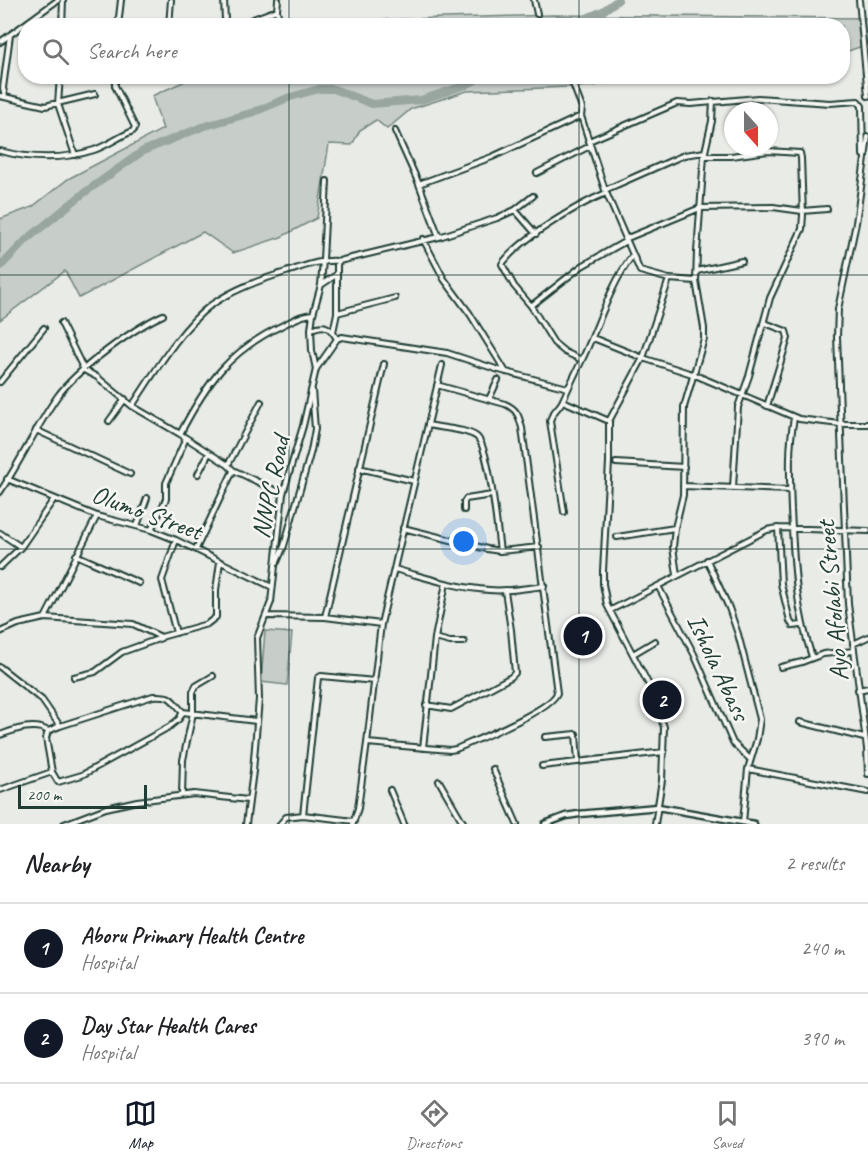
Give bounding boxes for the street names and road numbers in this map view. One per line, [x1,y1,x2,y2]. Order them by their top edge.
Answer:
street label: NNPC Road [244,429,298,541]
street label: Olumo Street [87,477,209,548]
street label: Ayo Afolabi Street [809,517,856,682]
street label: Ishola Abass [680,609,758,728]

